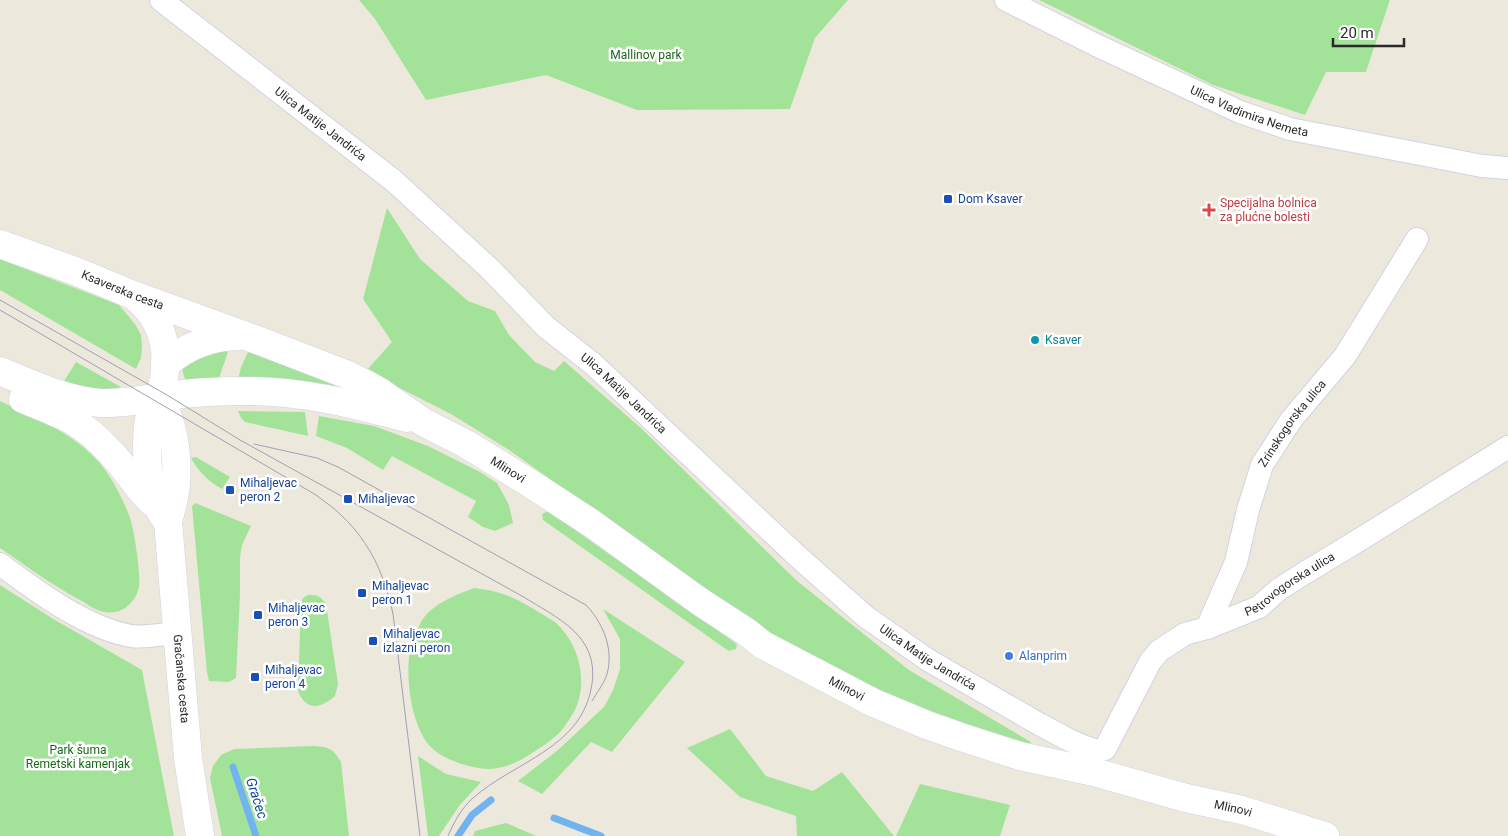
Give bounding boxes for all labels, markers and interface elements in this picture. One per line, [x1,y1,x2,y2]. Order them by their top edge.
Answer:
scale bar [1333,15,1404,47]
text: 20 m [1340,24,1374,42]
park label: Mallinov park [610,48,683,62]
street label: Ulica Vladimira Nemeta [1188,83,1309,139]
street label: Ulica Matije Jandrića [272,84,369,164]
place label: Dom Ksaver [958,192,1023,206]
marker: Dom Ksaver [942,193,954,205]
place label: Specijalna bolnica za plućne bolesti [1220,196,1317,224]
marker: Specijalna bolnica za plućne bolesti [1202,203,1216,217]
street label: Ksaverska cesta [79,267,166,313]
place label: Ksaver [1045,333,1081,347]
marker: Ksaver [1029,334,1041,346]
street label: Ulica Matije Jandrića [578,350,669,436]
street label: Zrinskogorska ulica [1256,377,1329,470]
street label: Mlinovi [488,454,528,486]
place label: Mihaljevac peron 2 [240,476,297,504]
marker: Mihaljevac peron 2 [224,484,236,496]
place label: Mihaljevac [358,492,415,506]
marker: Mihaljevac [342,493,354,505]
street label: Petrovogorska ulica [1243,549,1337,619]
place label: Mihaljevac peron 1 [372,579,429,607]
marker: Mihaljevac peron 1 [356,587,368,599]
place label: Mihaljevac peron 3 [268,601,325,629]
marker: Mihaljevac peron 3 [252,609,264,621]
street label: Ulica Matije Jandrića [877,622,979,693]
place label: Mihaljevac izlazni peron [383,627,450,655]
street label: Gračanska cesta [171,634,192,724]
marker: Mihaljevac izlazni peron [367,635,379,647]
place label: Alanprim [1019,649,1067,663]
marker: Alanprim [1003,650,1015,662]
place label: Mihaljevac peron 4 [265,663,322,691]
marker: Mihaljevac peron 4 [249,671,261,683]
street label: Mlinovi [826,674,867,704]
park label: Park šuma Remetski kamenjak [26,743,131,771]
water label: Gračec [243,775,271,821]
street label: Mlinovi [1213,797,1254,820]

